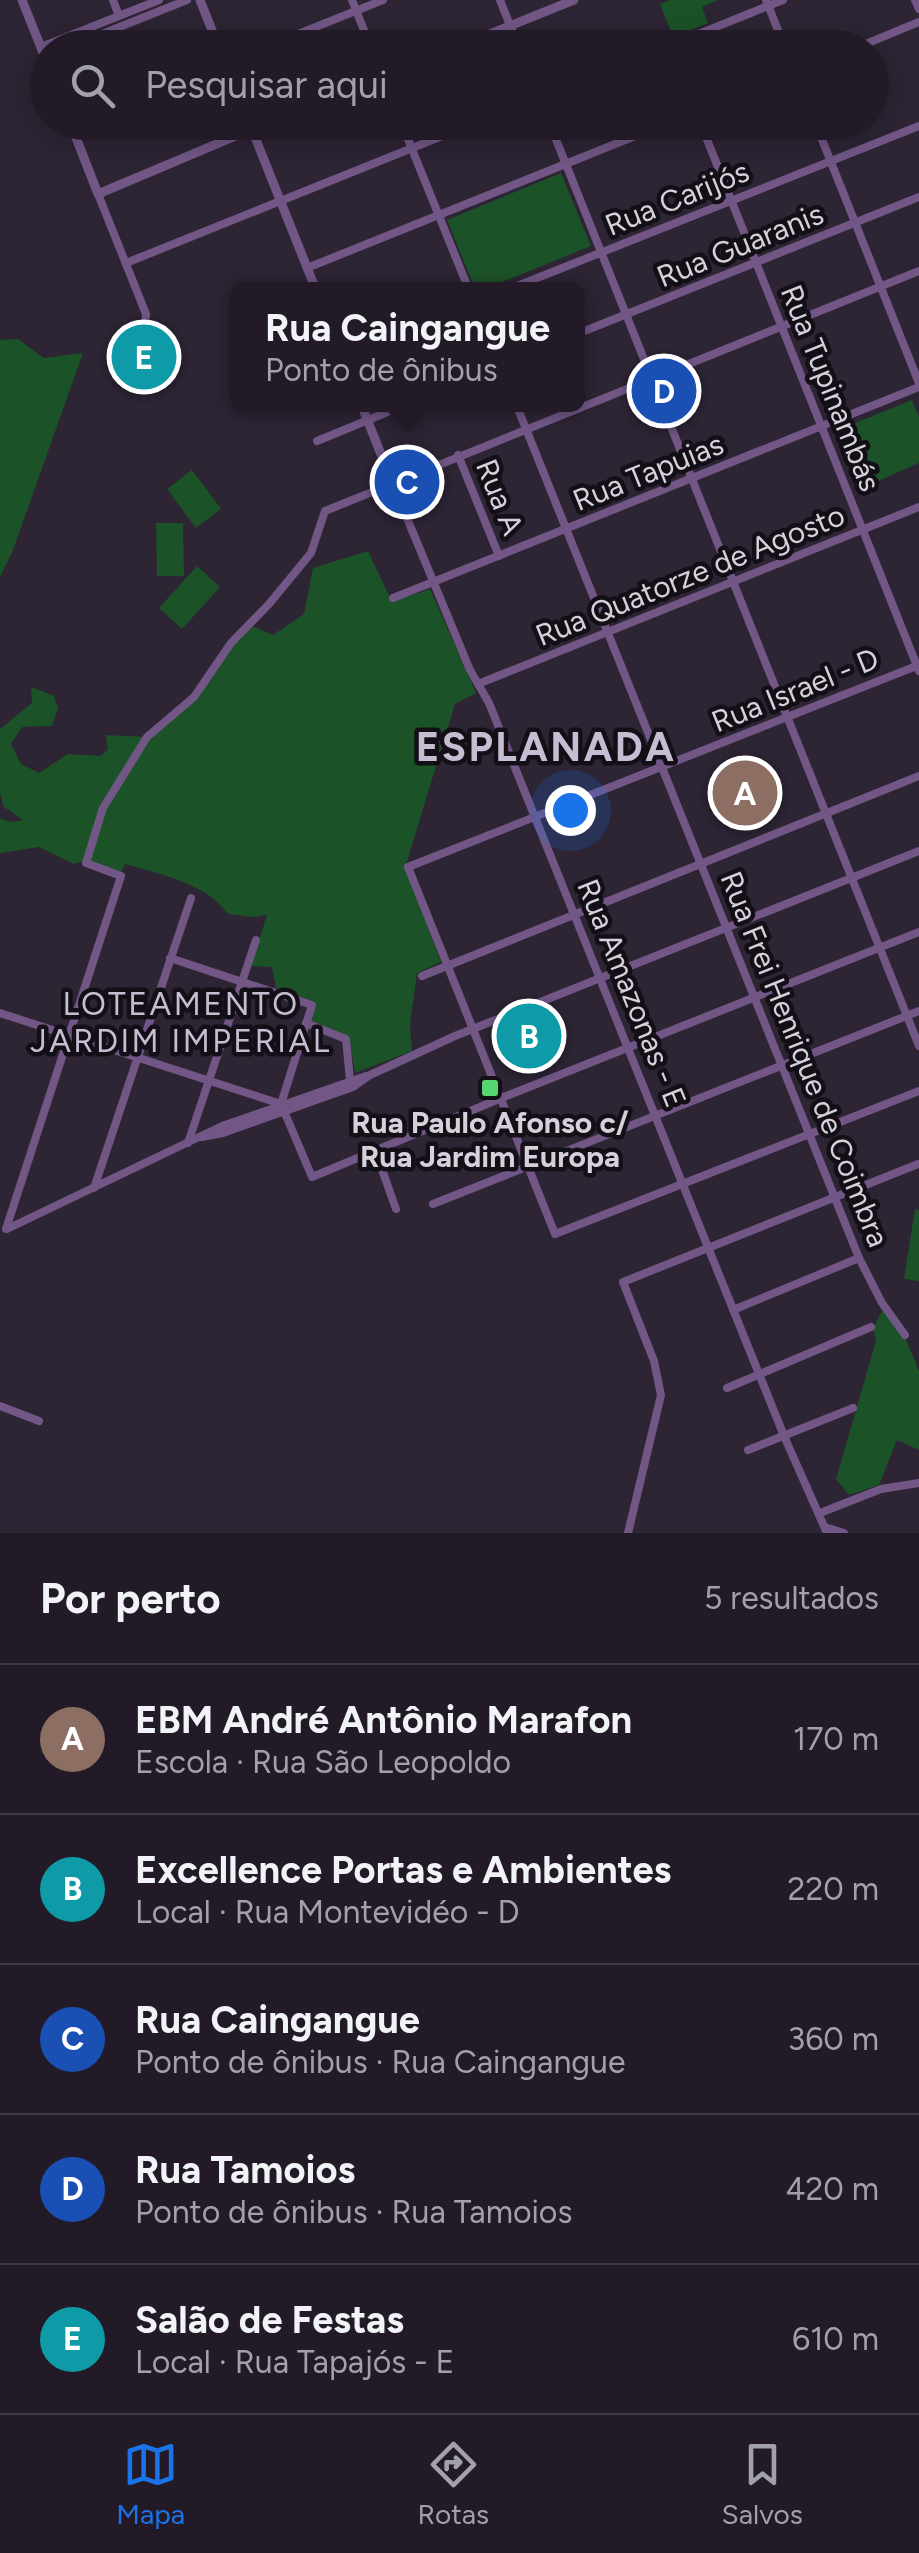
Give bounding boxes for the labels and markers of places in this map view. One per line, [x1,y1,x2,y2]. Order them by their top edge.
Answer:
pin: E [112,320,176,394]
pin: D [632,354,696,428]
pin: C [374,444,440,520]
pin: A [712,756,778,830]
pin: B [496,998,562,1074]
marker: Rua Paulo Afonso c/ Rua Jardim Europa [479,1077,501,1099]
place label: Rua Paulo Afonso c/ Rua Jardim Europa [351,1104,629,1175]

